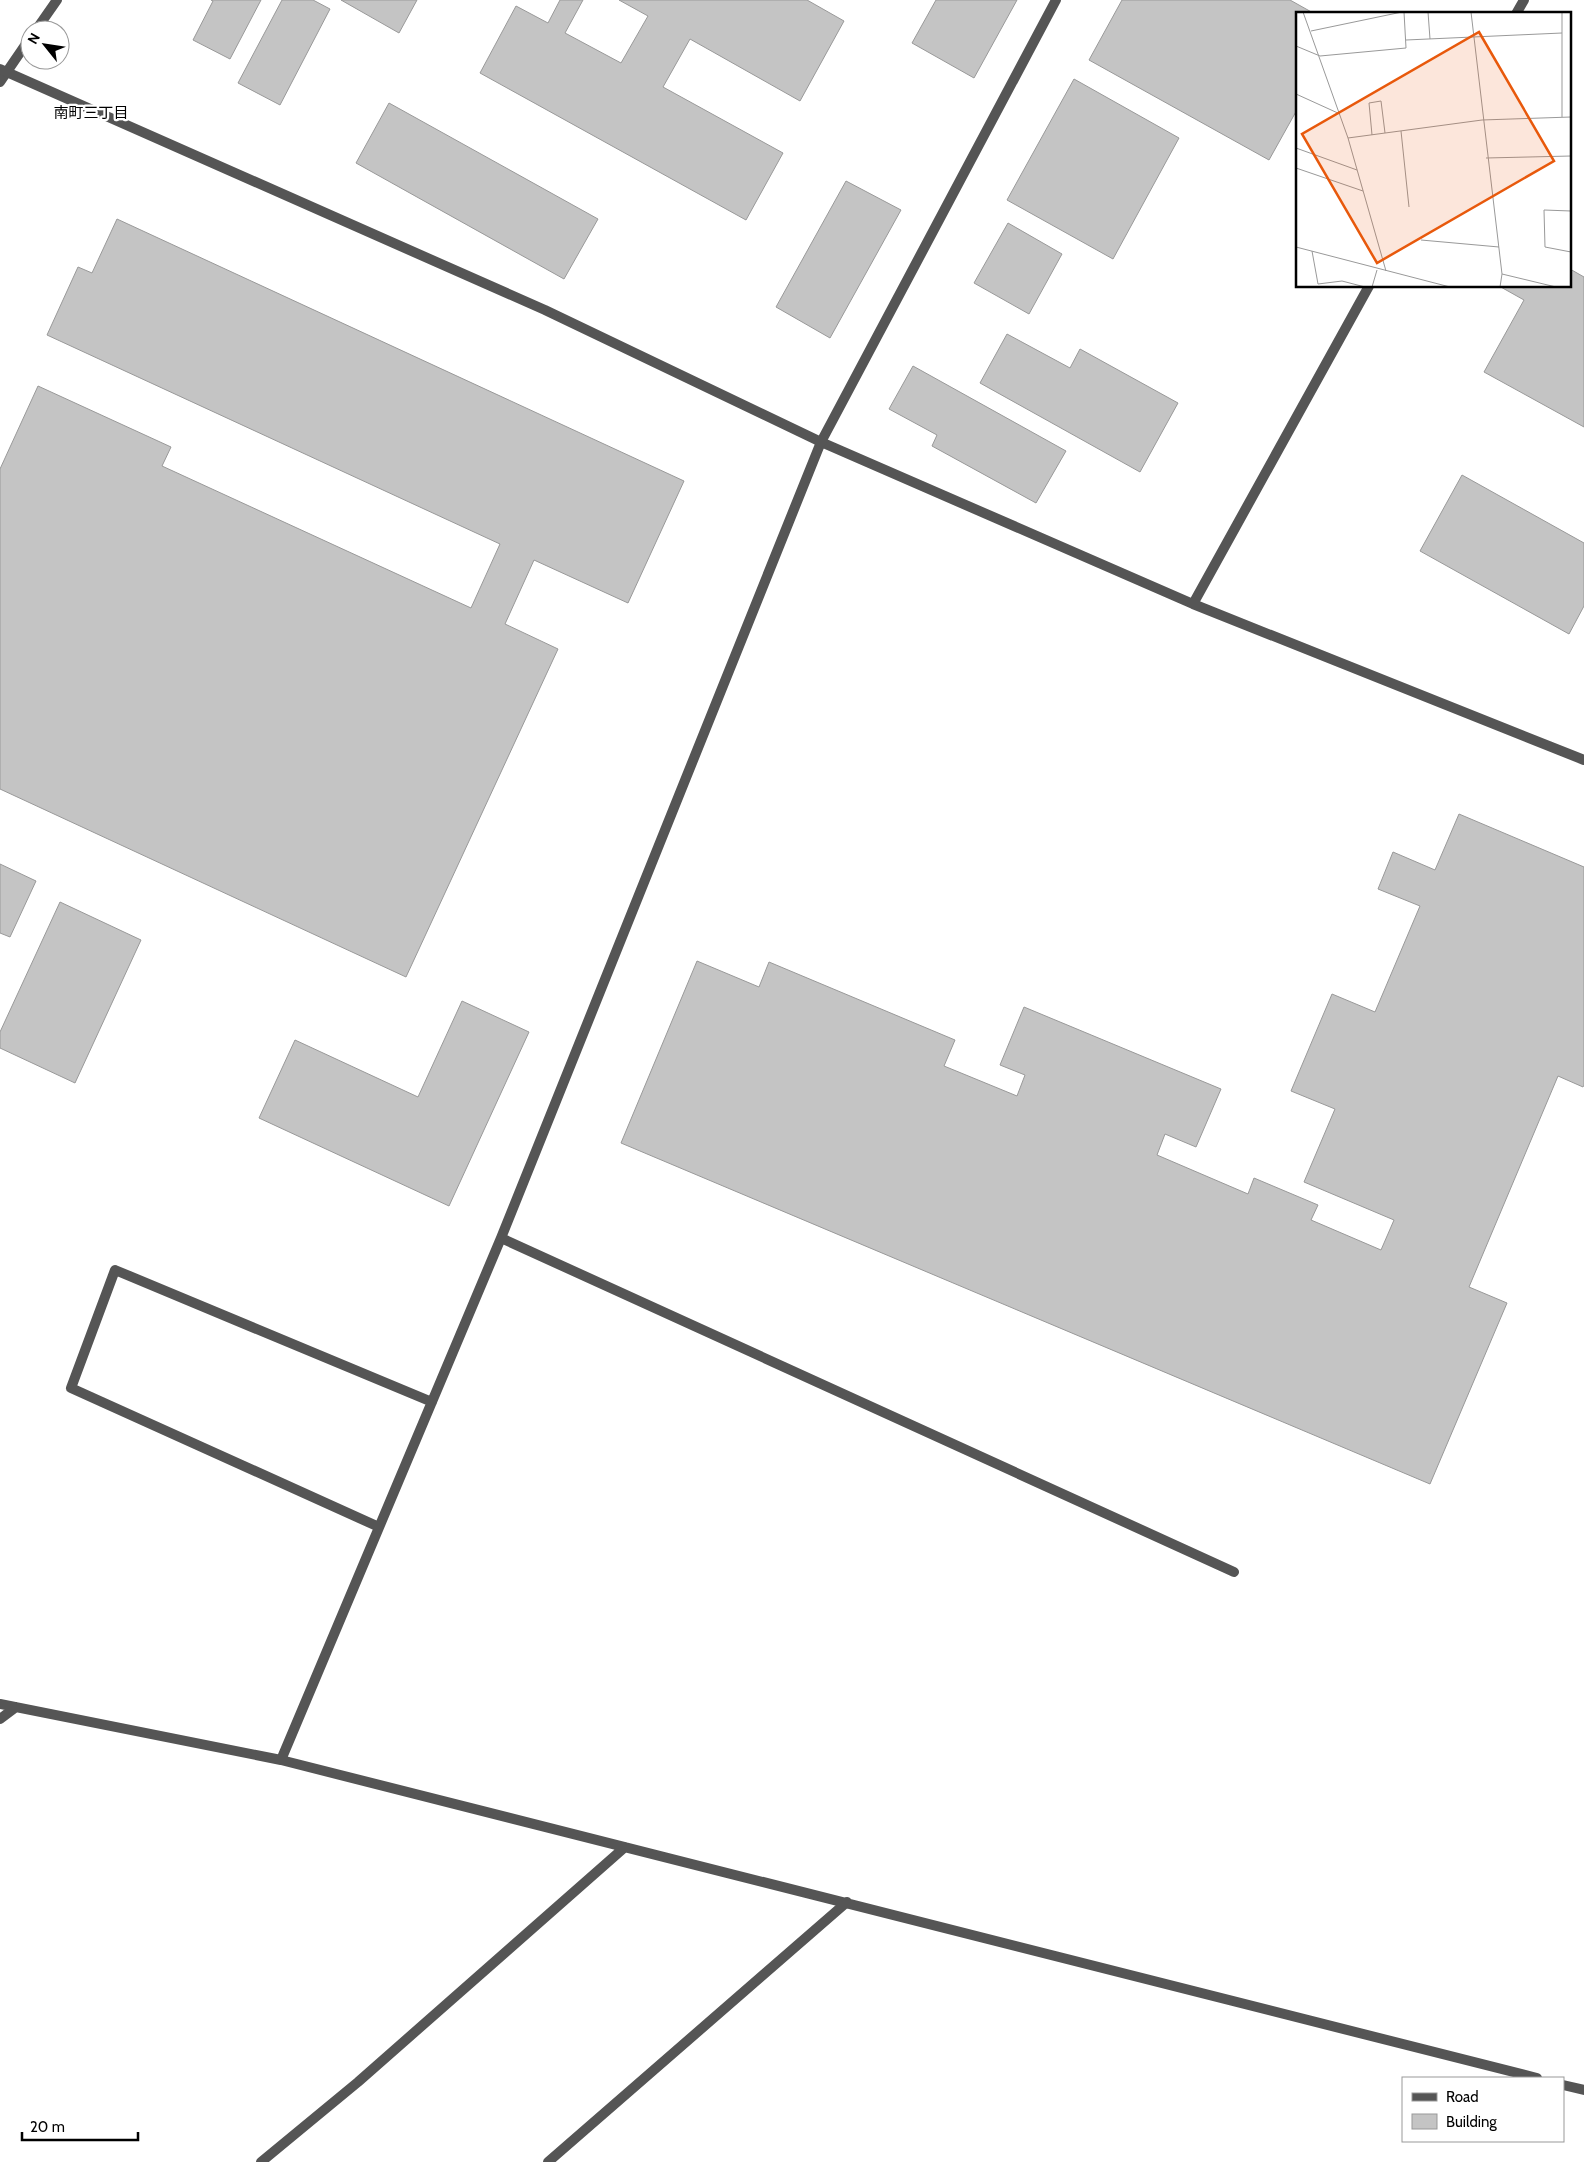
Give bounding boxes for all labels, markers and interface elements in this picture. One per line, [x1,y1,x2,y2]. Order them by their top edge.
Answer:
inset map [1296,12,1572,288]
north arrow [20,20,70,70]
text: N [23,30,44,47]
district label: 南町三丁目 [53,104,129,122]
legend [1402,2077,1564,2142]
text: Road [1446,2088,1479,2106]
scale bar [22,2110,139,2142]
text: Building [1446,2113,1497,2131]
text: 20 m [30,2118,65,2136]

